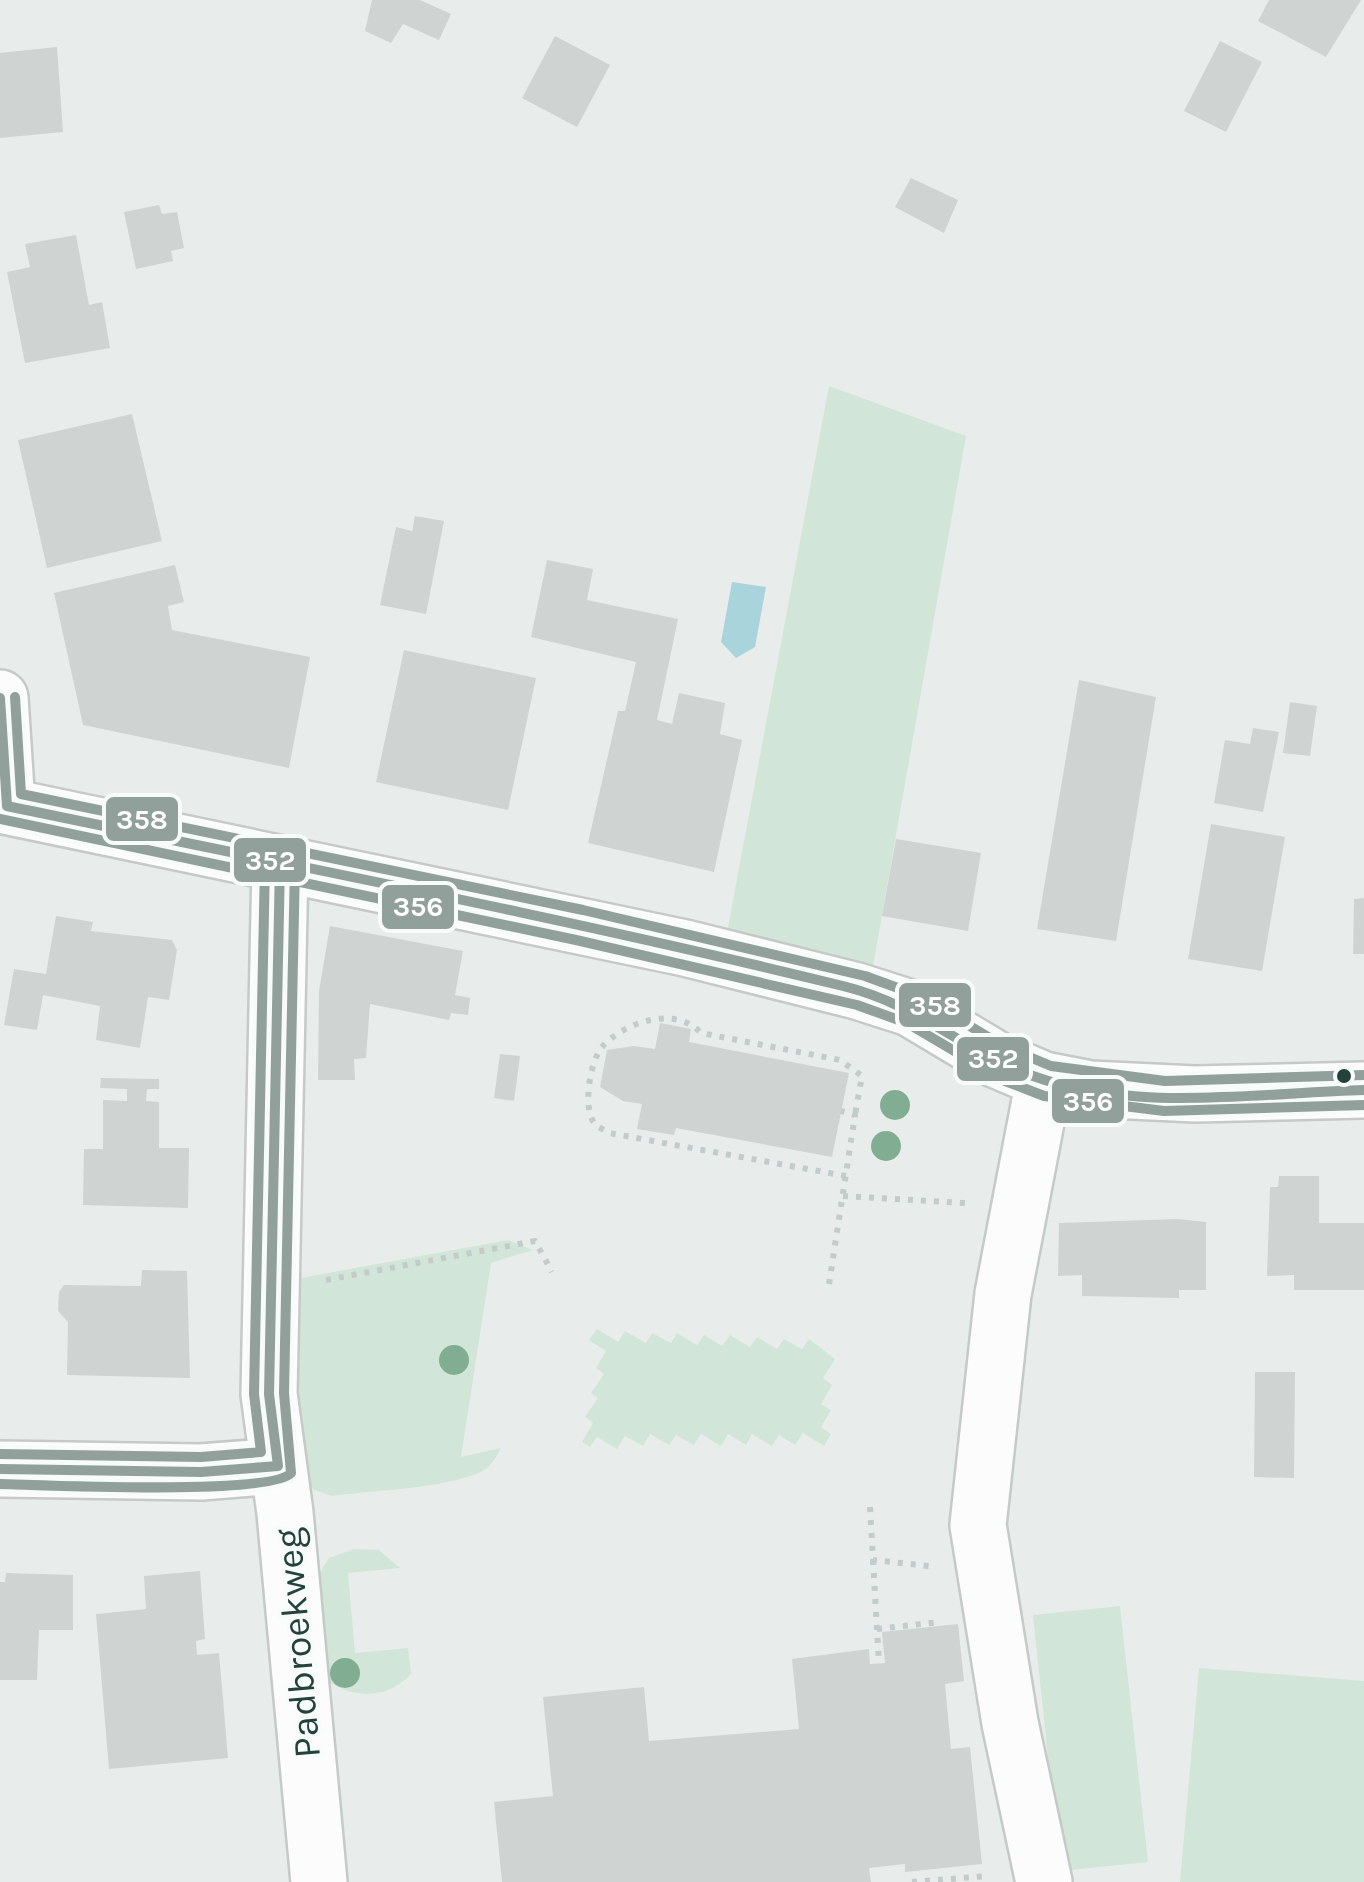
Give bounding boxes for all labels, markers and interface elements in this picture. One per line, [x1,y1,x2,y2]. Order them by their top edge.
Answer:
line badge: 358 [104,795,180,843]
text: 358 [116,803,168,836]
line badge: 352 [232,836,308,884]
text: 352 [245,844,295,877]
line badge: 356 [380,883,456,931]
text: 356 [393,890,443,923]
line badge: 358 [897,981,973,1029]
text: 358 [909,989,961,1022]
line badge: 352 [955,1035,1031,1083]
text: 352 [968,1042,1018,1075]
unlabelled marker [1334,1066,1354,1086]
line badge: 356 [1050,1077,1126,1125]
text: 356 [1063,1085,1113,1118]
street label: Padbroekweg [265,1526,330,1760]

